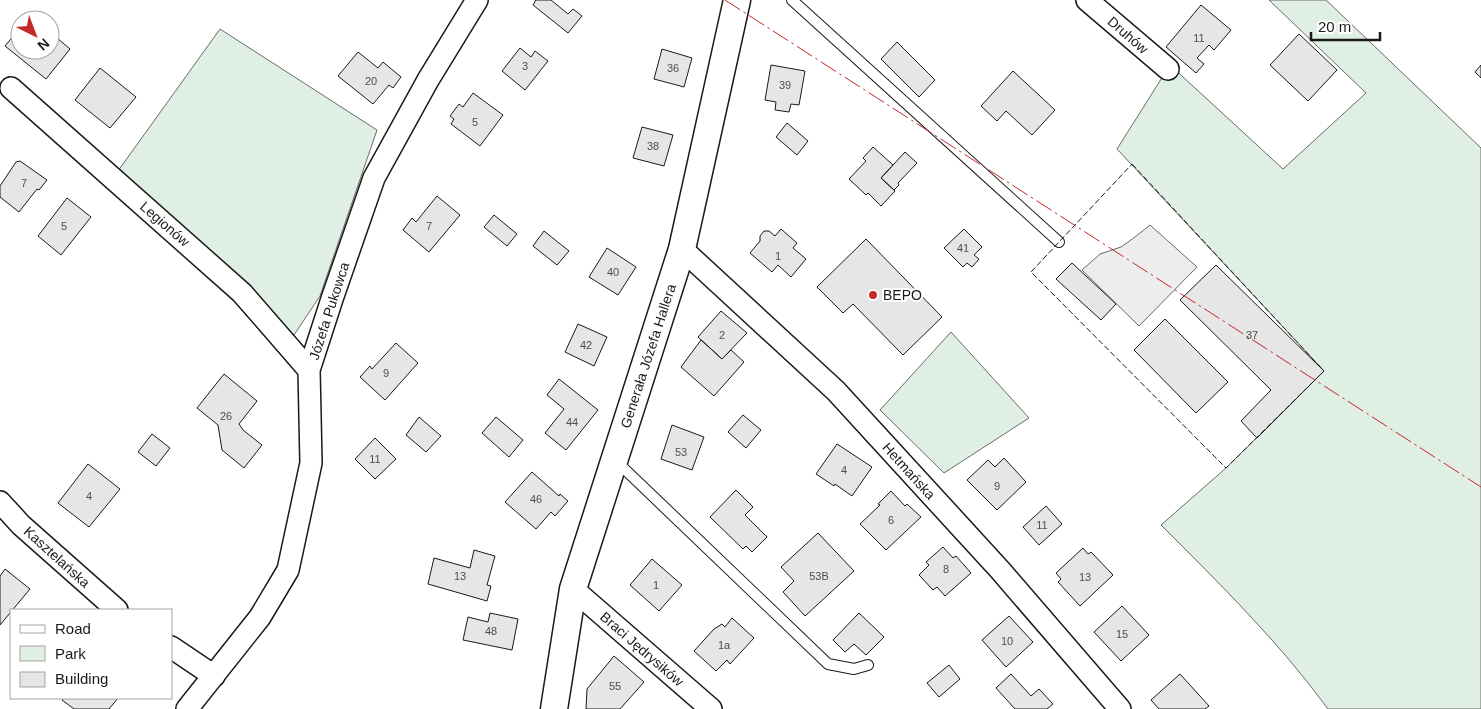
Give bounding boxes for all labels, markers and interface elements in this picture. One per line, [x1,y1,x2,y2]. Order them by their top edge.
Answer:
north arrow [10,10,60,60]
scale bar [1311,10,1380,42]
street label: Druhów [1105,13,1152,57]
text: 20 m [1318,18,1351,35]
house number: 11 [1193,32,1205,44]
text: N [35,35,53,54]
house number: 3 [522,60,528,72]
house number: 36 [667,62,679,74]
house number: 20 [365,75,377,87]
house number: 39 [779,79,791,91]
house number: 5 [472,116,478,128]
house number: 38 [647,140,659,152]
house number: 7 [21,177,27,189]
street label: Legionów [137,198,194,250]
house number: 5 [61,220,67,232]
house number: 7 [426,220,432,232]
house number: 41 [957,242,969,254]
house number: 1 [775,250,781,262]
street label: Józefa Pukowca [306,260,352,362]
house number: 40 [607,266,619,278]
street label: Generała Józefa Hallera [617,282,679,430]
place label: BEPO [883,287,922,303]
marker: BEPO [867,289,879,301]
house number: 2 [719,329,725,341]
house number: 37 [1246,329,1258,341]
house number: 42 [580,339,592,351]
house number: 9 [383,367,389,379]
house number: 26 [220,410,232,422]
house number: 44 [566,416,578,428]
street label: Hetmańska [879,439,939,503]
house number: 53 [675,446,687,458]
house number: 11 [369,453,381,465]
house number: 4 [841,464,847,476]
house number: 9 [994,480,1000,492]
house number: 4 [86,490,92,502]
house number: 46 [530,493,542,505]
house number: 6 [888,514,894,526]
house number: 11 [1036,519,1048,531]
street label: Kasztelańska [21,523,93,591]
house number: 8 [943,563,949,575]
house number: 13 [454,570,466,582]
house number: 53B [809,570,829,582]
house number: 13 [1079,571,1091,583]
house number: 1 [653,579,659,591]
legend [10,609,172,699]
street label: Braci Jędrysików [597,609,688,690]
text: Road [55,620,91,637]
house number: 48 [485,625,497,637]
house number: 15 [1116,628,1128,640]
house number: 10 [1001,635,1013,647]
house number: 1a [718,639,731,651]
text: Park [55,645,86,662]
text: Building [55,670,108,687]
house number: 55 [609,680,621,692]

